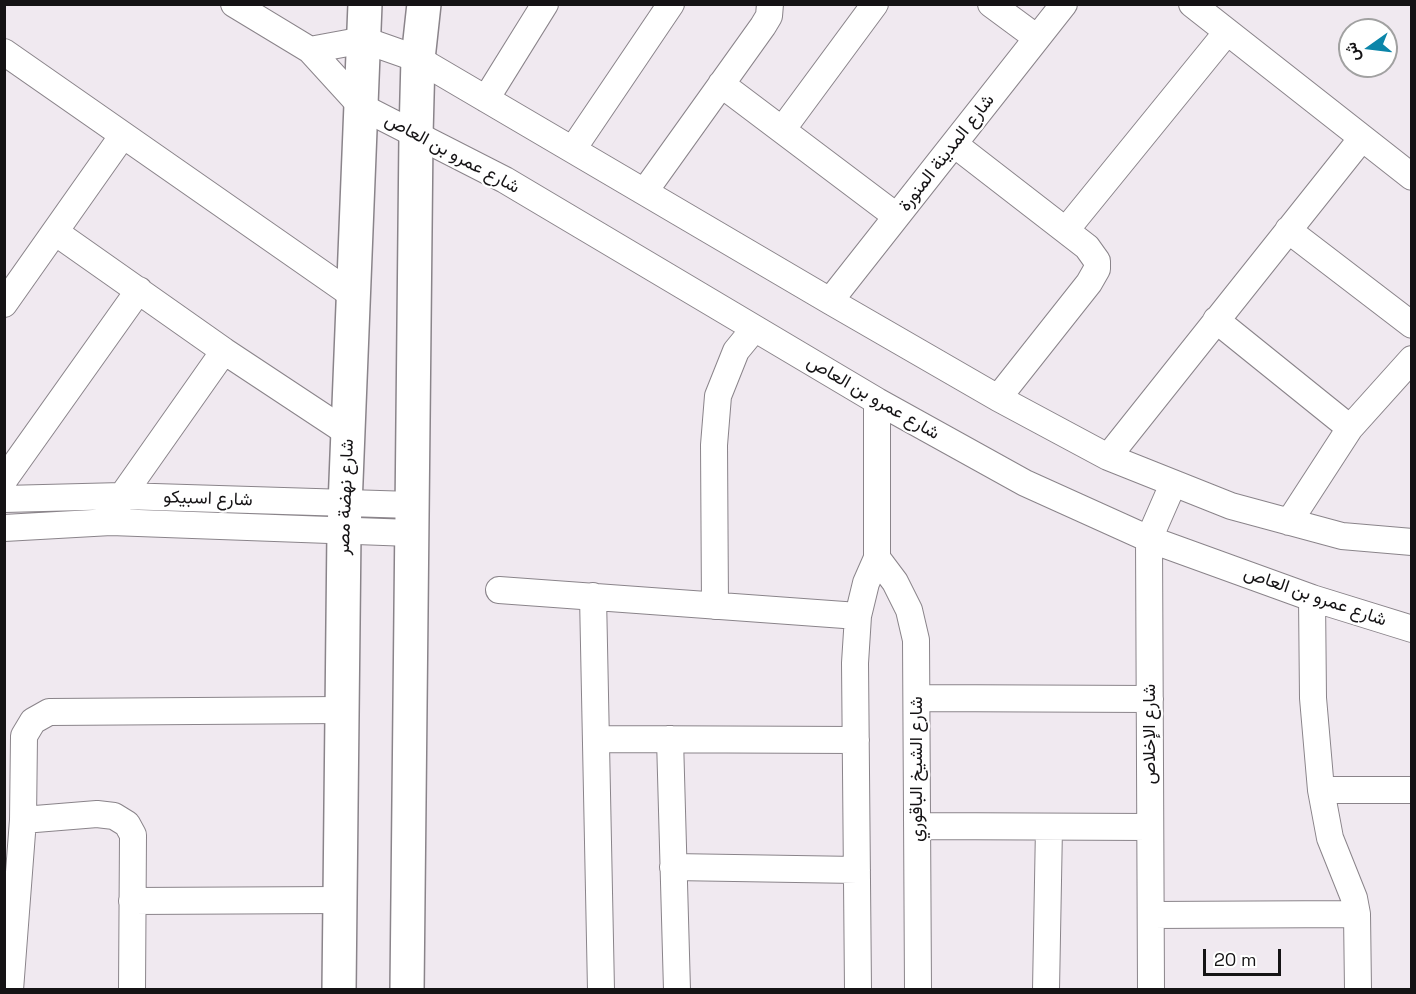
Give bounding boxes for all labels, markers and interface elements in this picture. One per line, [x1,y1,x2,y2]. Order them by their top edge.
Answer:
north arrow [1338,18,1398,78]
text: ش [1339,40,1365,64]
street label: شارع المدينة المنورة [895,90,999,216]
street label: شارع عمرو بن العاص [381,109,523,199]
street label: شارع عمرو بن العاص [803,351,943,445]
street label: شارع نهضة مصر [333,438,359,556]
street label: شارع اسبيكو [163,487,253,511]
street label: شارع عمرو بن العاص [1241,562,1389,632]
street label: شارع الإخلاص [1139,684,1161,784]
street label: شارع الشيخ الباقوري [906,696,928,842]
scale bar [1206,937,1284,975]
text: 20 m [1214,948,1257,971]

